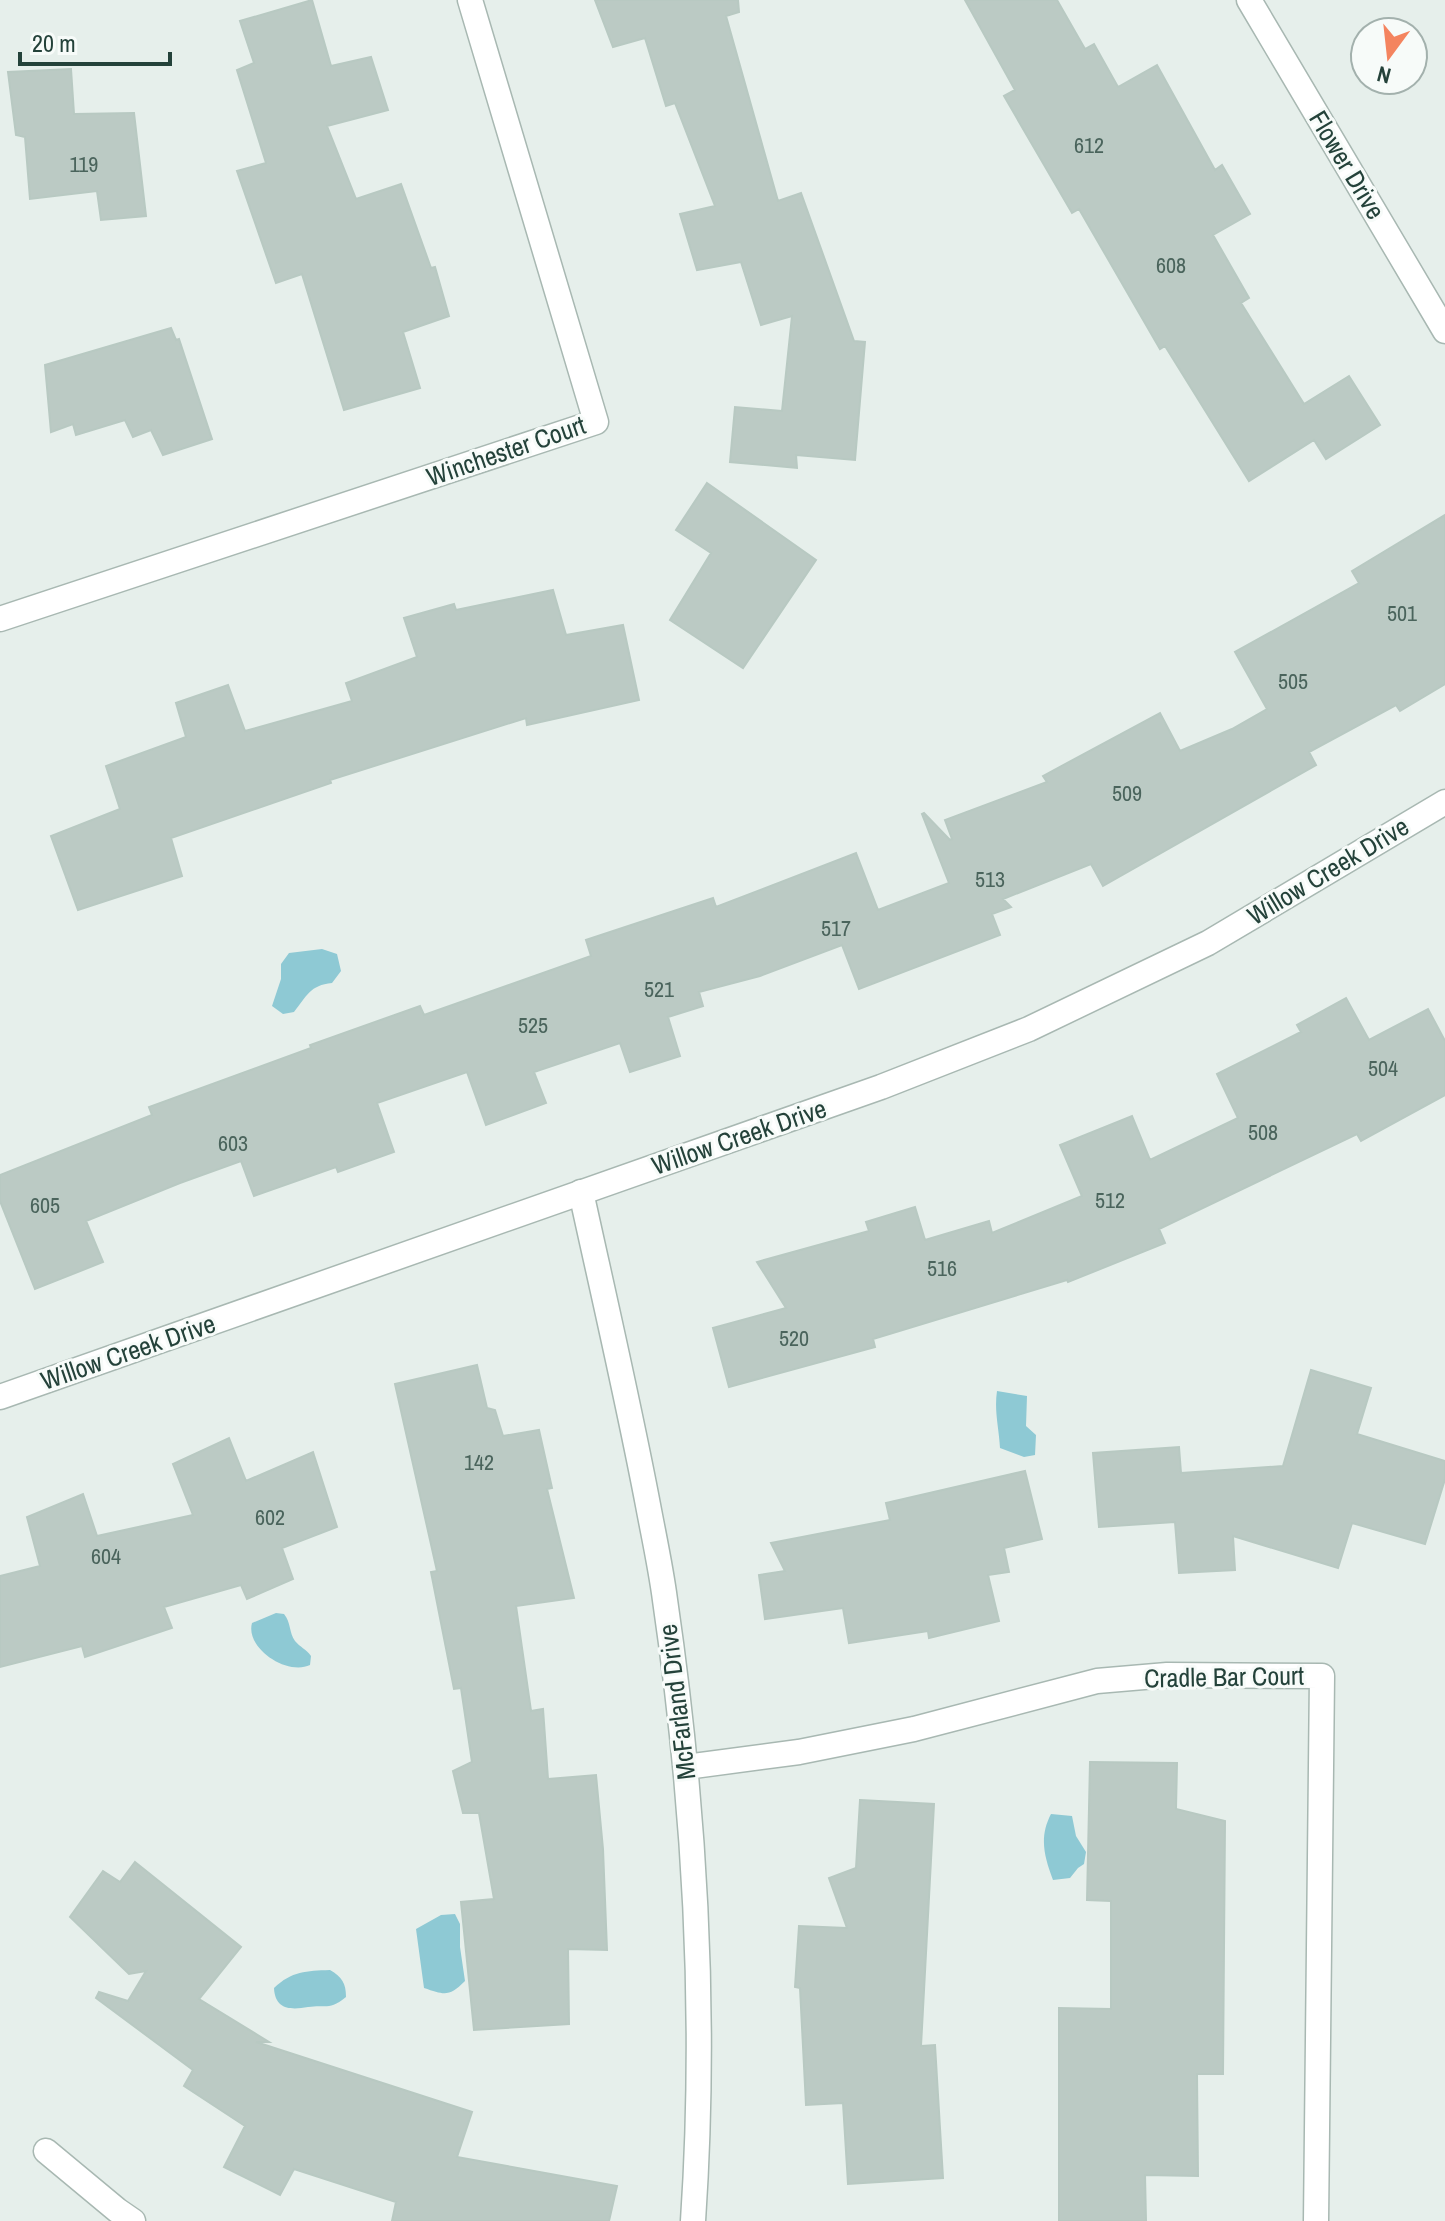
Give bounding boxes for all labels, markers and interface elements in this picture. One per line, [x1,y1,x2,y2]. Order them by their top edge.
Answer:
scale bar [20,16,170,66]
north arrow [1349,16,1429,96]
text: 20 m [32,27,76,59]
text: N [1374,59,1394,91]
street label: Flower Drive [1301,104,1394,226]
house number: 612 [1074,130,1104,160]
house number: 119 [70,149,98,179]
house number: 608 [1156,250,1186,280]
street label: Winchester Court [422,407,590,494]
house number: 501 [1387,598,1417,628]
house number: 505 [1278,666,1308,696]
house number: 509 [1112,778,1142,808]
street label: Willow Creek Drive [1241,809,1415,933]
house number: 513 [975,864,1005,894]
house number: 517 [821,913,851,943]
house number: 521 [644,974,674,1004]
house number: 525 [518,1010,548,1040]
house number: 504 [1368,1053,1398,1083]
street label: Willow Creek Drive [647,1090,831,1183]
house number: 508 [1248,1117,1278,1147]
house number: 603 [218,1128,248,1158]
house number: 512 [1095,1185,1125,1215]
house number: 605 [30,1190,60,1220]
house number: 516 [927,1253,957,1283]
street label: Willow Creek Drive [36,1305,220,1398]
house number: 520 [779,1323,809,1353]
house number: 142 [464,1447,494,1477]
house number: 602 [255,1502,285,1532]
house number: 604 [91,1541,121,1571]
street label: McFarland Drive [650,1622,703,1782]
street label: Cradle Bar Court [1144,1658,1304,1695]

